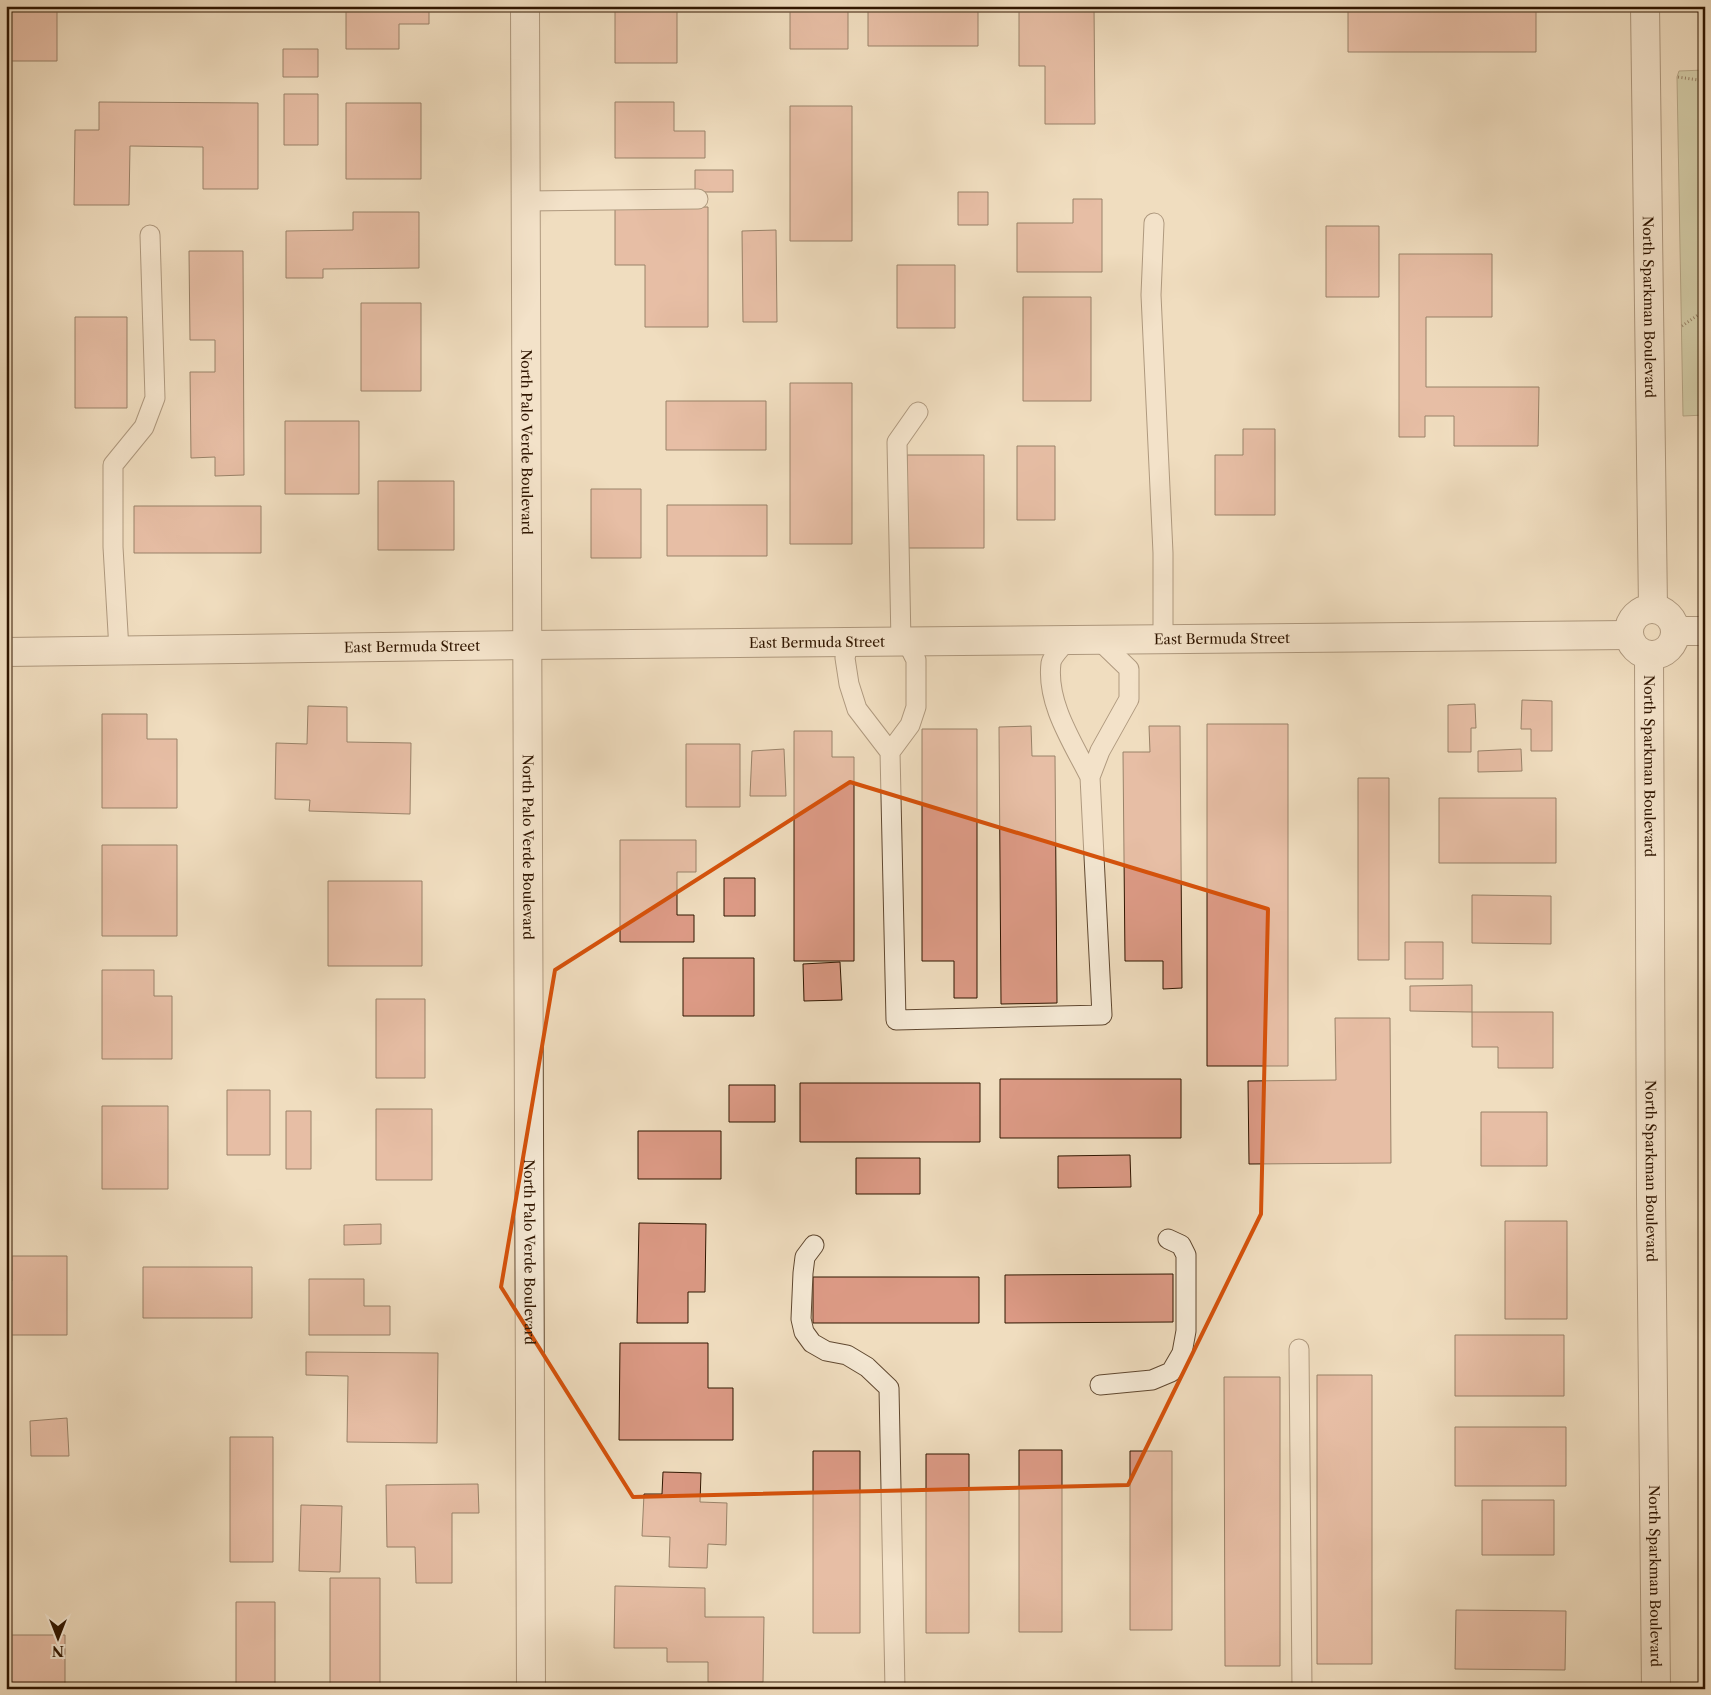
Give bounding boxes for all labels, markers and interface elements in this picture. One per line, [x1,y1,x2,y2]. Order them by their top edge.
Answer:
street label: North Sparkman Boulevard [1639,216,1659,399]
street label: North Palo Verde Boulevard [517,349,536,535]
street label: East Bermuda Street [1154,629,1290,648]
street label: East Bermuda Street [749,633,885,652]
street label: East Bermuda Street [344,637,480,656]
street label: North Sparkman Boulevard [1640,675,1659,858]
street label: North Palo Verde Boulevard [519,754,537,940]
street label: North Sparkman Boulevard [1642,1080,1661,1263]
street label: North Palo Verde Boulevard [520,1159,539,1345]
street label: North Sparkman Boulevard [1645,1485,1665,1668]
north arrow [32,1612,82,1662]
text: N [52,1642,64,1660]

